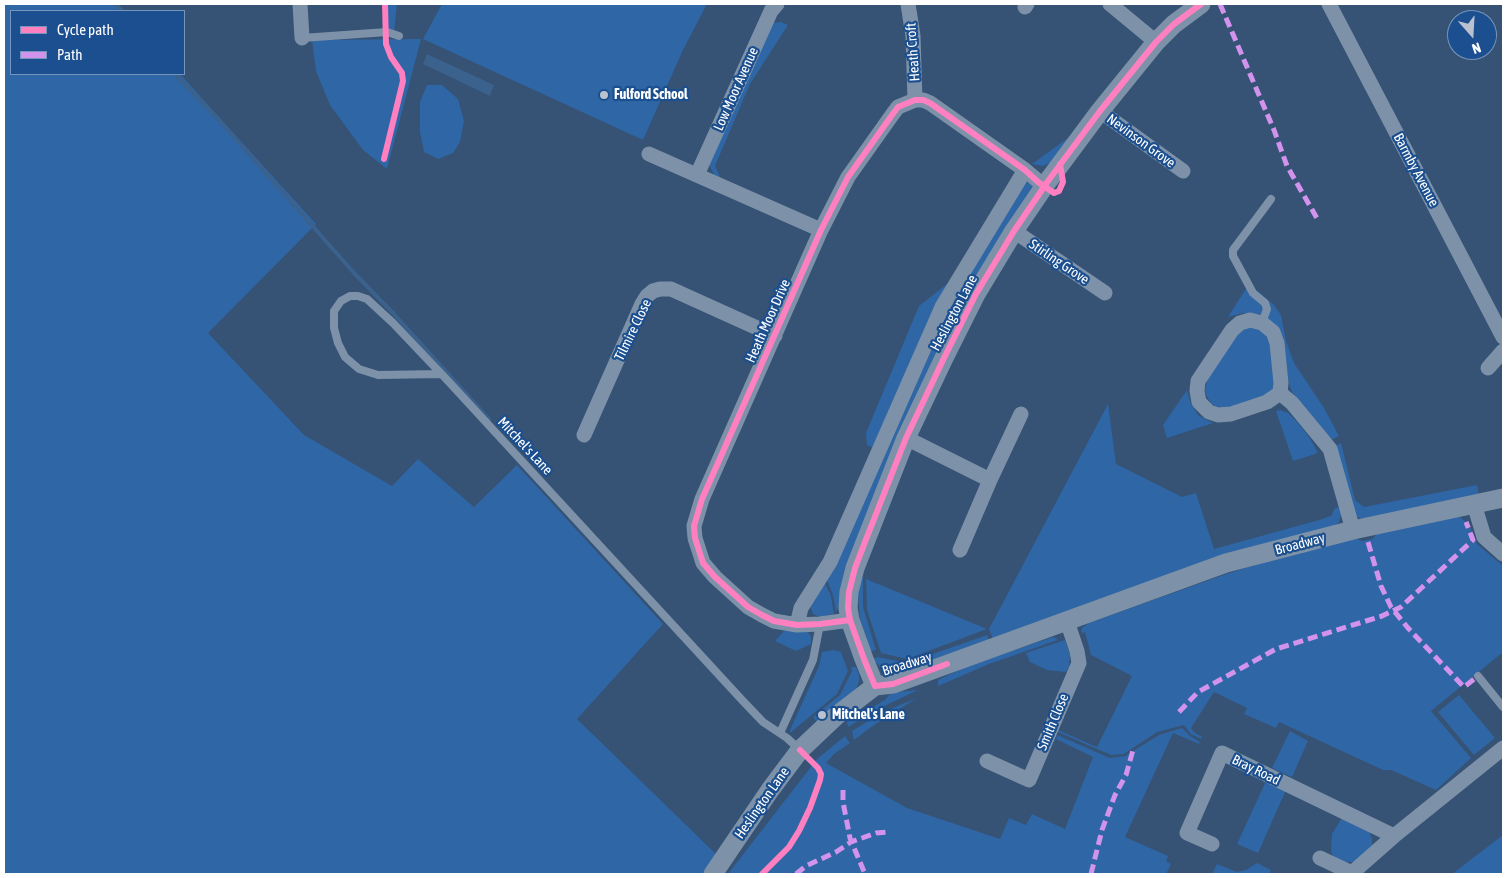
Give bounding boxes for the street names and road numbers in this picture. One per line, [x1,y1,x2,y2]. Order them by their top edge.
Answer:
street label: Heath Croft [903,22,923,82]
street label: Low Moor Avenue [710,45,762,133]
street label: Nevinson Grove [1104,111,1178,171]
street label: Barmby Avenue [1390,131,1442,209]
street label: Stirling Grove [1026,236,1092,288]
street label: Heslington Lane [927,272,981,354]
street label: Heath Moor Drive [742,277,794,365]
street label: Tilmire Close [611,297,655,363]
street label: Mitchel's Lane [494,414,556,478]
street label: Broadway [1273,529,1327,559]
street label: Broadway [880,649,934,679]
street label: Smith Close [1034,691,1072,753]
street label: Bray Road [1229,751,1283,789]
street label: Heslington Lane [731,764,793,842]

